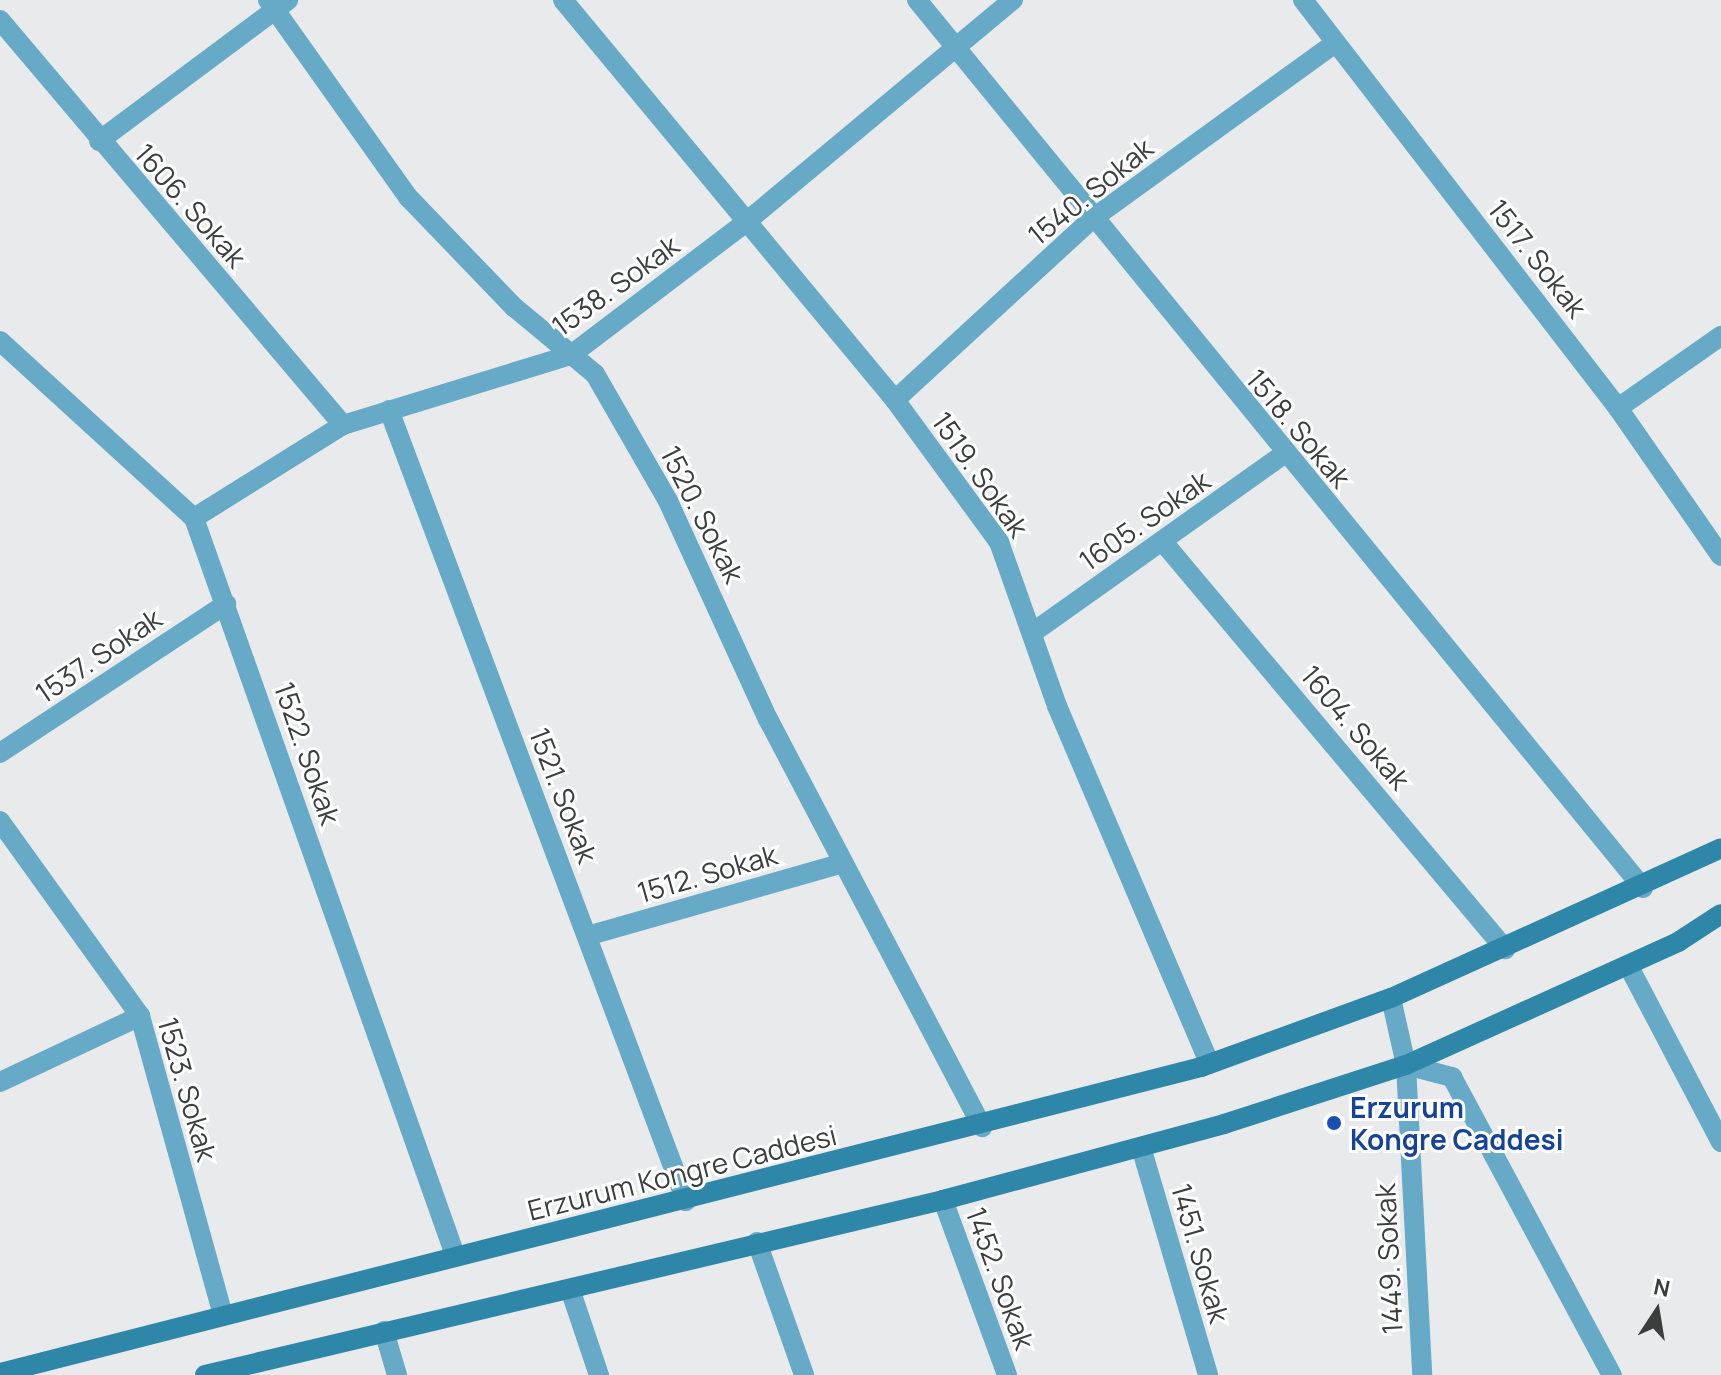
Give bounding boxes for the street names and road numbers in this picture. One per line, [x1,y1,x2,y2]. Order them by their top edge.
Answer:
street label: 1540. Sokak [1021,131,1159,251]
street label: 1606. Sokak [128,136,254,274]
street label: 1517. Sokak [1482,192,1594,324]
street label: 1538. Sokak [545,228,685,342]
street label: 1518. Sokak [1240,362,1358,494]
street label: 1519. Sokak [926,405,1036,543]
street label: 1520. Sokak [654,440,752,588]
street label: 1605. Sokak [1072,463,1216,577]
street label: 1537. Sokak [29,601,167,709]
street label: 1604. Sokak [1295,658,1417,796]
street label: 1522. Sokak [268,678,348,828]
street label: 1521. Sokak [523,723,605,867]
street label: 1512. Sokak [633,837,781,909]
street label: 1523. Sokak [152,1013,224,1165]
street label: Erzurum Kongre Caddesi [524,1117,840,1227]
street label: 1451. Sokak [1165,1180,1237,1326]
street label: 1449. Sokak [1367,1183,1409,1335]
street label: 1452. Sokak [960,1202,1042,1354]

